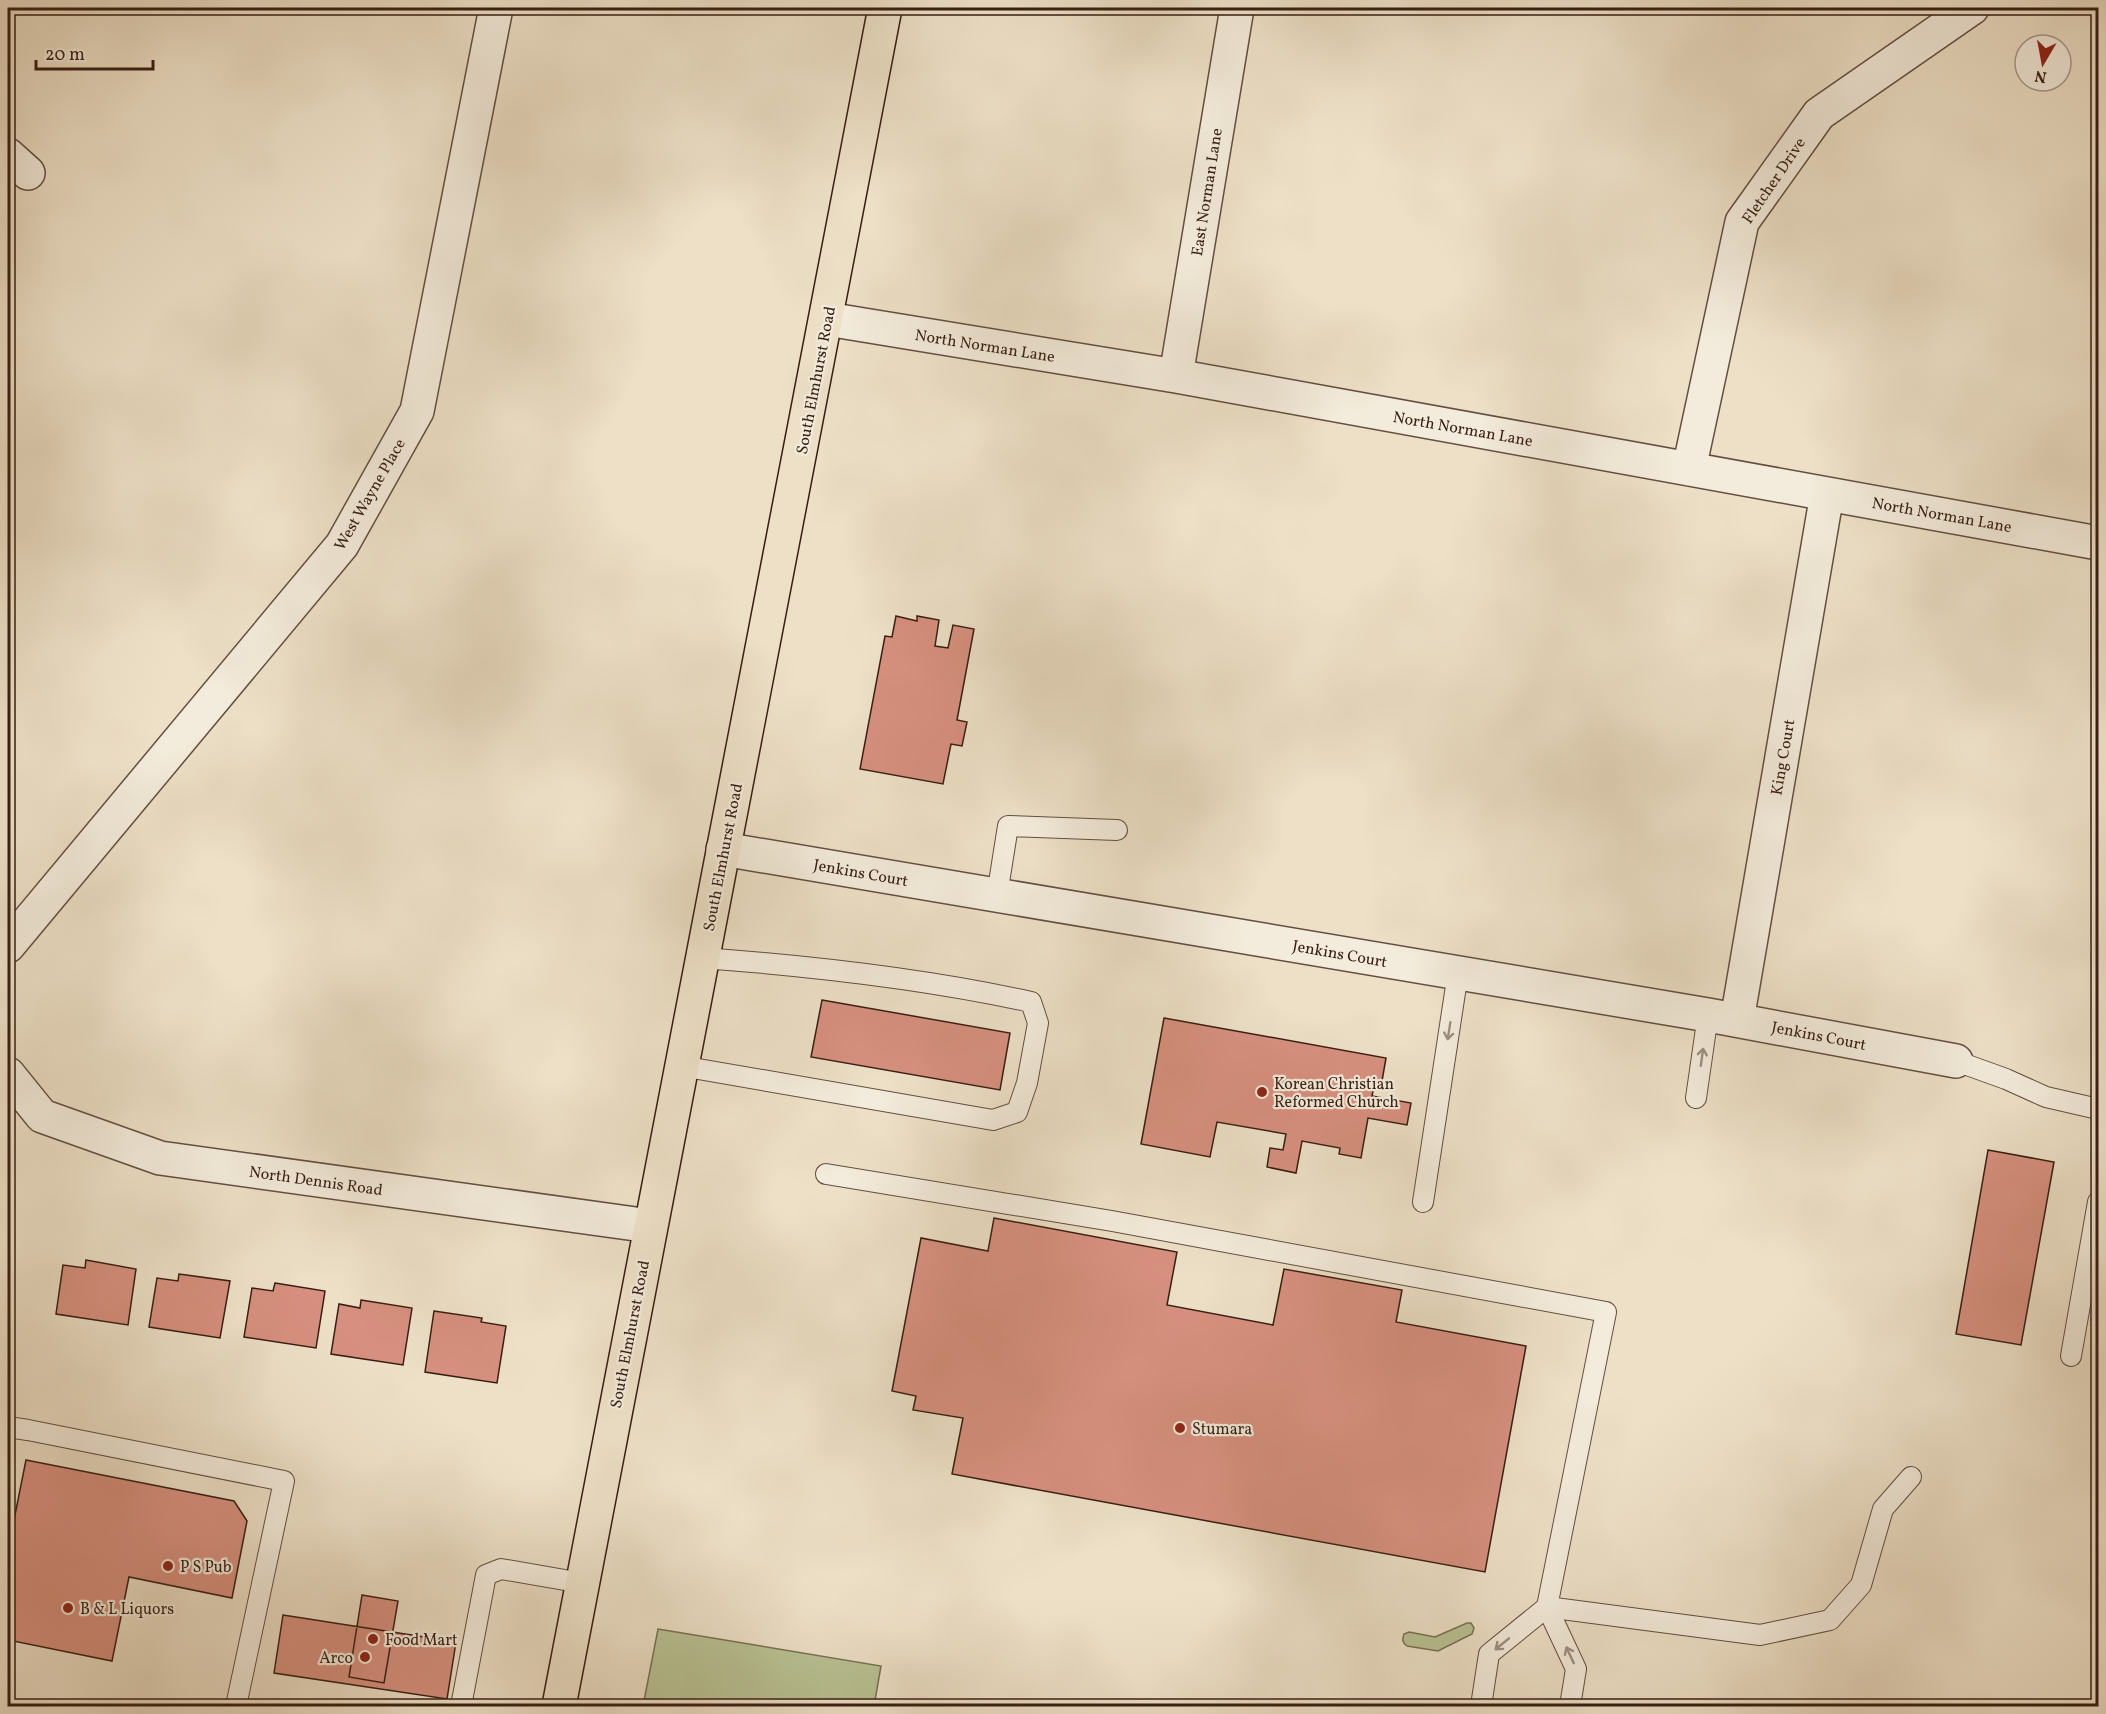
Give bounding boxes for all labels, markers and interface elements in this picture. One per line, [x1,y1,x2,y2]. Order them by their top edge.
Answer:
scale bar [36,33,153,71]
north arrow [2013,33,2073,93]
text: 20 m [45,43,85,68]
text: N [2033,64,2048,88]
street label: East Norman Lane [1187,127,1229,258]
street label: Fletcher Drive [1738,134,1812,229]
street label: South Elmhurst Road [792,304,842,456]
street label: North Norman Lane [913,325,1056,369]
street label: North Norman Lane [1391,407,1534,453]
street label: West Wayne Place [330,435,412,555]
street label: North Norman Lane [1870,493,2013,539]
street label: King Court [1766,717,1802,797]
street label: South Elmhurst Road [699,781,749,933]
street label: Jenkins Court [812,855,910,893]
street label: Jenkins Court [1291,936,1389,974]
street label: Jenkins Court [1769,1017,1868,1057]
one-way arrow [1444,1020,1455,1040]
one-way arrow [1696,1047,1707,1067]
place label: Korean Christian Reformed Church [1274,1074,1399,1114]
marker: Korean Christian Reformed Church [1255,1085,1269,1099]
street label: North Dennis Road [247,1162,384,1202]
street label: South Elmhurst Road [606,1258,656,1410]
place label: Stumara [1192,1419,1252,1441]
marker: Stumara [1173,1421,1187,1435]
place label: P S Pub [180,1557,232,1579]
marker: P S Pub [161,1559,175,1573]
place label: B & L Liquors [80,1599,174,1621]
marker: B & L Liquors [61,1601,75,1615]
place label: Food Mart [385,1630,458,1652]
marker: Food Mart [366,1632,380,1646]
one-way arrow [1494,1637,1510,1650]
one-way arrow [1563,1647,1575,1665]
place label: Arco [319,1648,353,1670]
marker: Arco [358,1650,372,1664]

